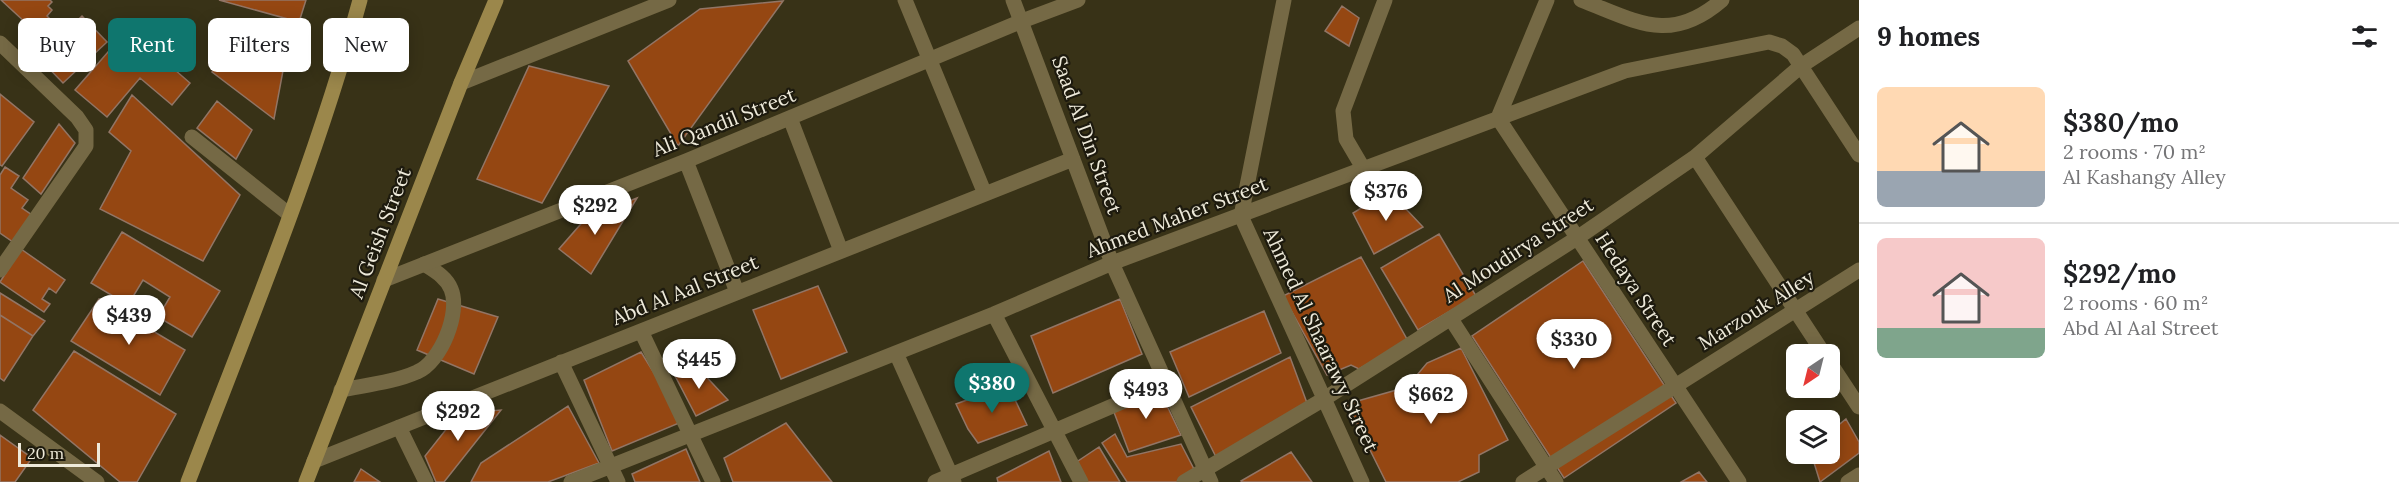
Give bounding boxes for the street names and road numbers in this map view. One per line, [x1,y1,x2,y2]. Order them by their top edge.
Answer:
street label: Saad Al Din Street [1047,52,1128,218]
street label: Ali Qandil Street [648,81,799,162]
street label: Al Geish Street [343,164,416,303]
street label: Ahmed Maher Street [1082,170,1271,263]
street label: Al Moudirya Street [1437,191,1598,308]
street label: Ahmed Al Shaarawy Street [1258,223,1385,456]
street label: Hedaya Street [1590,227,1683,351]
street label: Abd Al Aal Street [607,249,762,331]
street label: Marzouk Alley [1693,264,1819,355]

